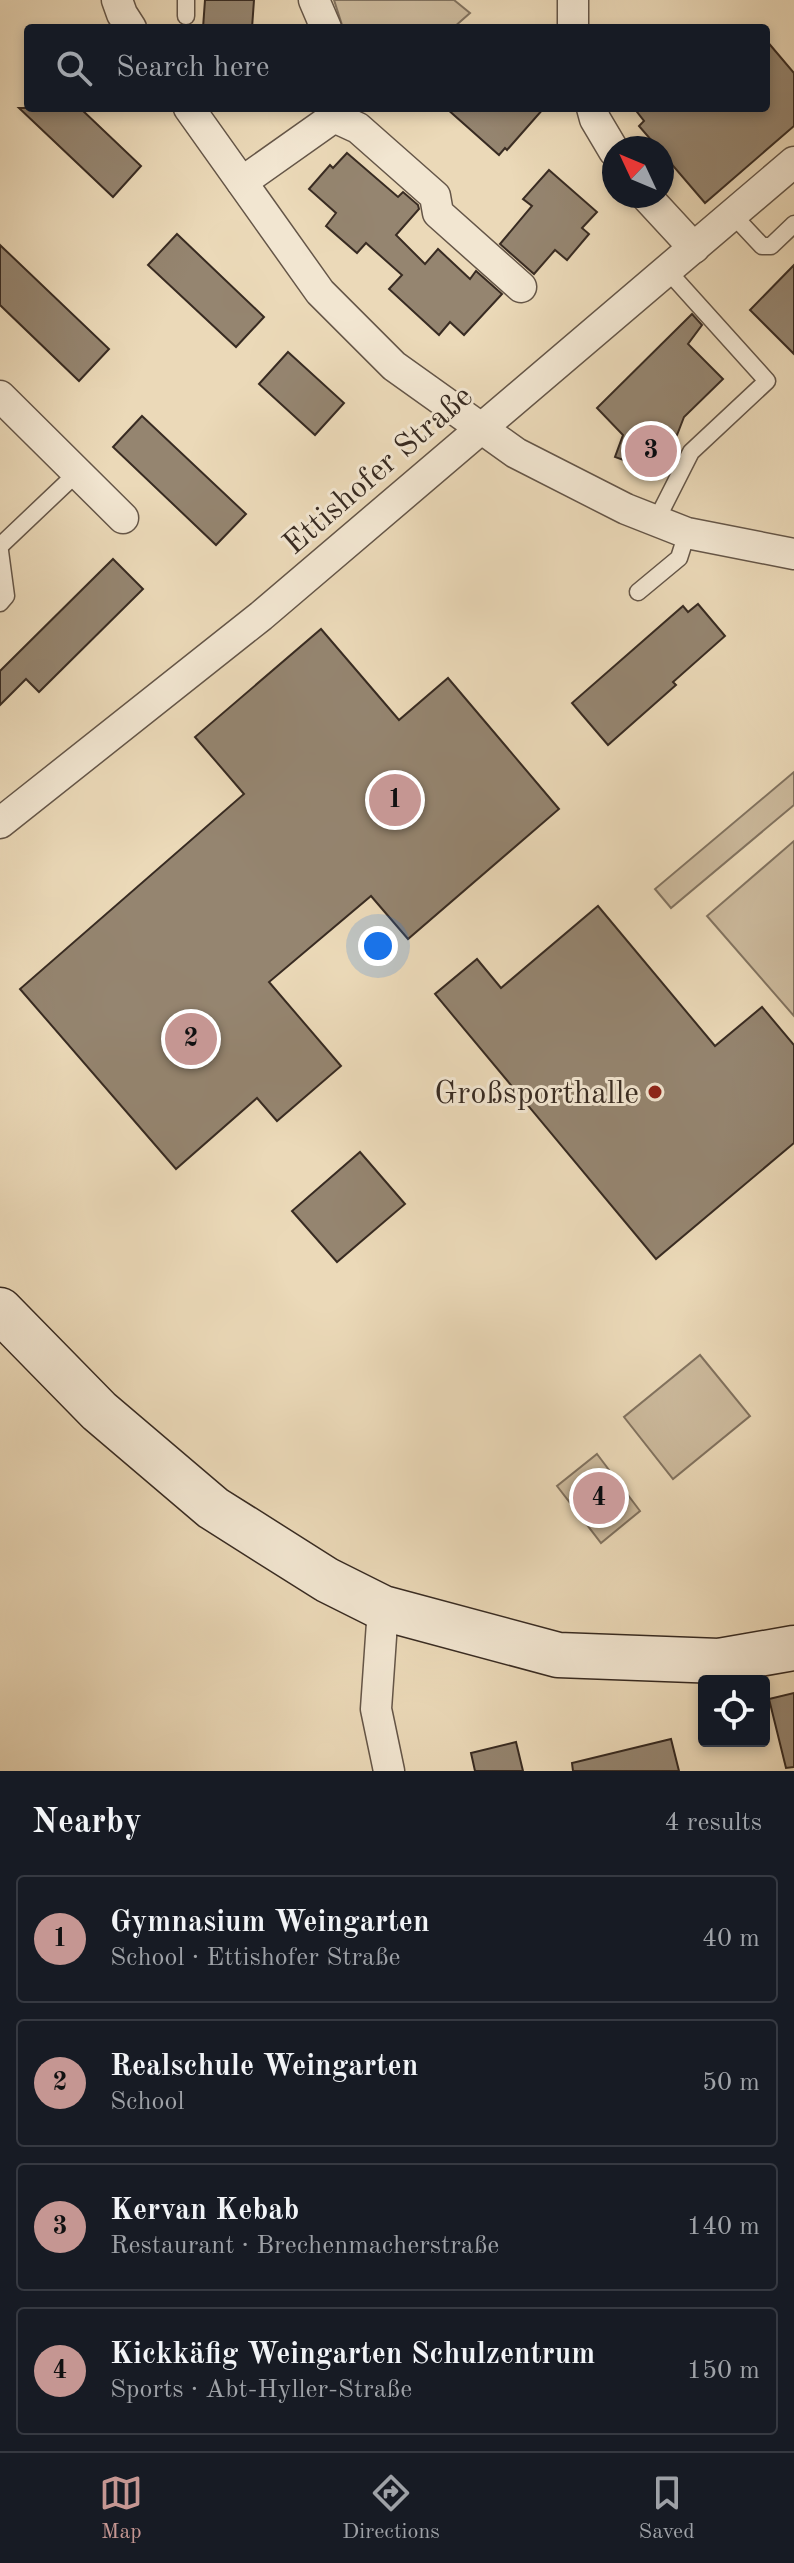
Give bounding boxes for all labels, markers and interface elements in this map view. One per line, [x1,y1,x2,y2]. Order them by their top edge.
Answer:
search box [24,24,770,112]
icon: search [52,46,96,90]
text: Search here [116,53,270,83]
north arrow [602,136,674,208]
street label: Ettishofer Straße [278,381,480,562]
pin: 3 [625,421,677,481]
pin: 1 [369,770,421,830]
your location [358,926,398,966]
pin: 2 [165,1009,217,1069]
place label: Großsporthalle [434,1079,639,1111]
marker: Großsporthalle [646,1083,664,1101]
pin: 4 [573,1468,625,1528]
map controls [698,1675,770,1747]
button: locate [698,1675,770,1747]
text: Nearby [32,1806,142,1840]
text: 4 results [664,1810,762,1836]
text: Gymnasium Weingarten [110,1908,430,1938]
text: 1 [52,1926,68,1952]
text: 40 m [702,1926,760,1952]
text: School · Ettishofer Straße [110,1945,401,1971]
text: Realschule Weingarten [110,2052,418,2082]
text: 2 [52,2070,68,2096]
text: 50 m [702,2070,760,2096]
text: School [110,2089,184,2115]
text: Kervan Kebab [110,2196,299,2226]
text: 3 [52,2214,68,2240]
text: 140 m [687,2214,760,2240]
text: Restaurant · Brechenmacherstraße [110,2233,499,2259]
text: Kickkäfig Weingarten Schulzentrum [110,2340,595,2370]
text: 4 [52,2358,68,2384]
text: 150 m [687,2358,760,2384]
text: Sports · Abt-Hyller-Straße [110,2377,412,2403]
tab: Map [99,2471,143,2546]
tab: Directions [342,2471,440,2546]
tab: Saved [639,2471,695,2546]

